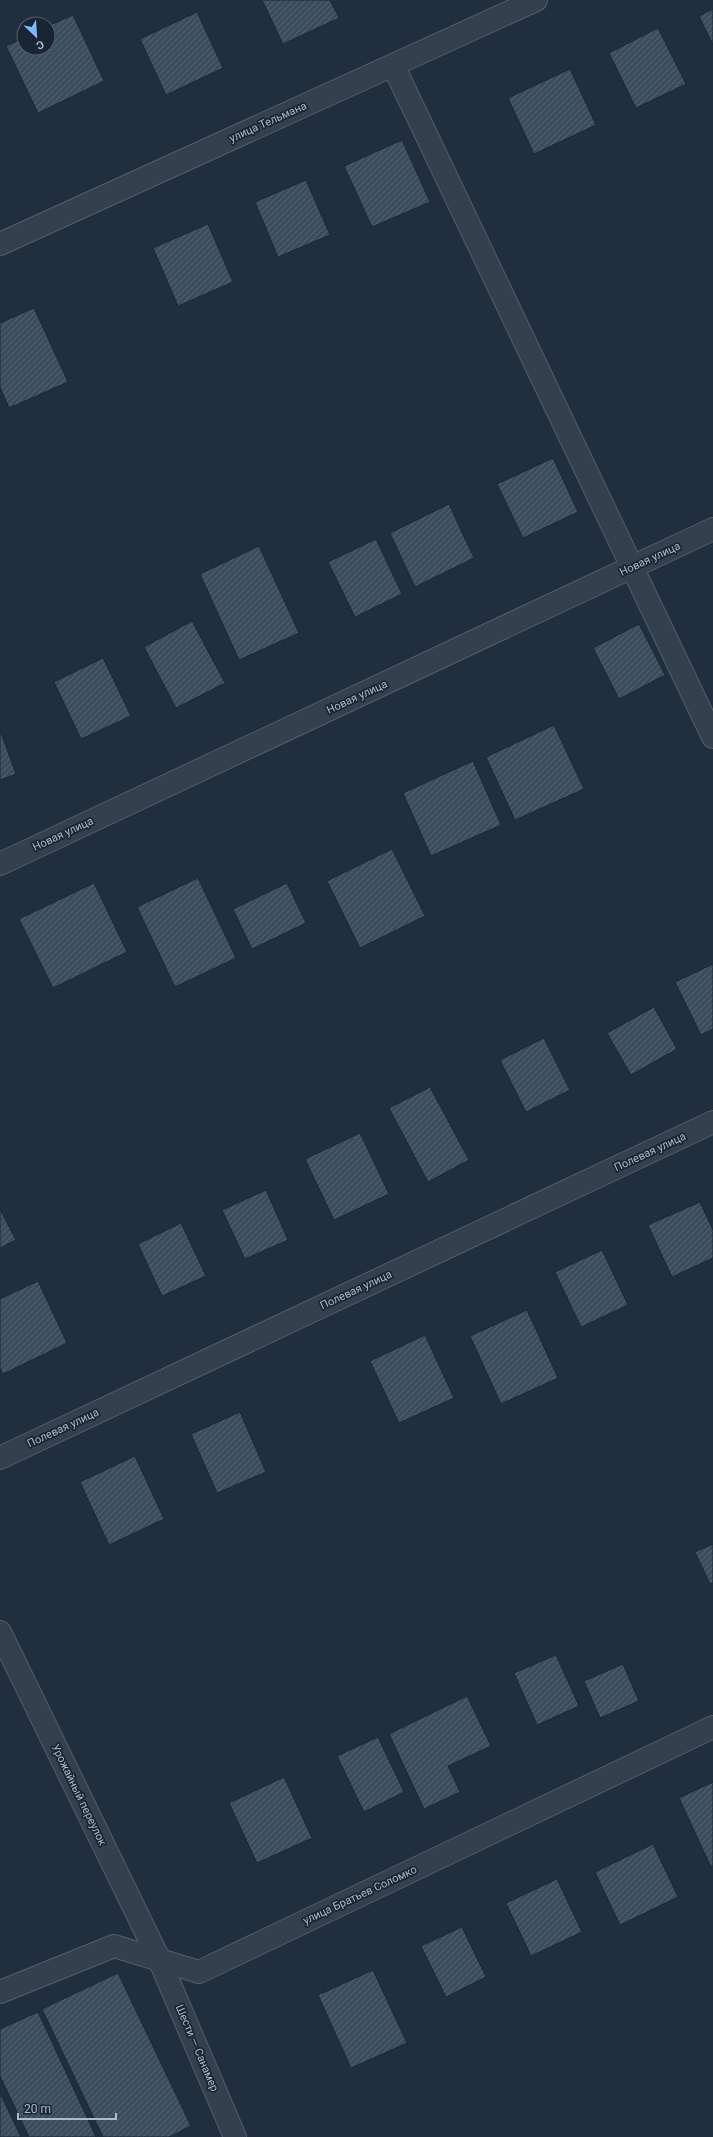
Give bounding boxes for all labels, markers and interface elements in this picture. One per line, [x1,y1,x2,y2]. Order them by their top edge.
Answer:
north arrow [16,16,56,56]
text: С [34,37,46,52]
street label: улица Тельмана [227,99,309,145]
street label: Новая улица [618,539,682,579]
street label: Новая улица [325,677,389,717]
street label: Новая улица [31,814,95,854]
street label: Полевая улица [612,1130,688,1174]
street label: Полевая улица [318,1268,394,1312]
street label: Полевая улица [25,1406,101,1450]
street label: Урожайный переулок [49,1742,109,1848]
street label: улица Братьев Соломко [301,1863,419,1927]
street label: Шести — Санамер [173,2003,221,2093]
scale bar [18,2095,116,2121]
text: 20 m [24,2102,51,2116]

